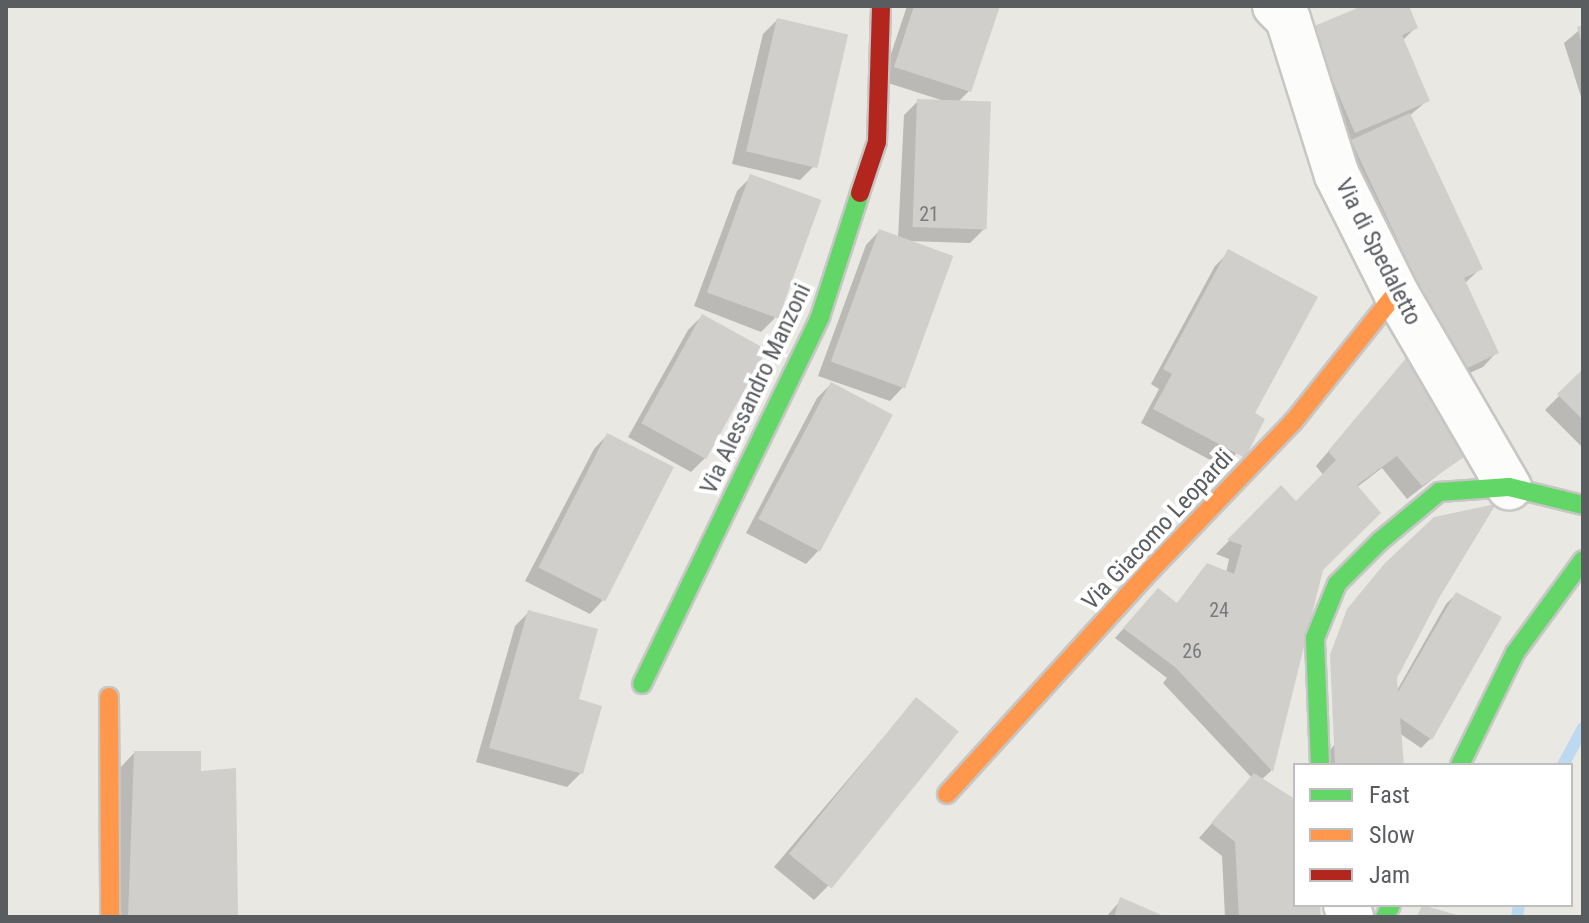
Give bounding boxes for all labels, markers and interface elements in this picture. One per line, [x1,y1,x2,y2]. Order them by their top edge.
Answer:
street label: Via di Spedaletto [1329,174,1427,330]
house number: 21 [919,202,939,226]
street label: Via Alessandro Manzoni [695,279,817,499]
street label: Via Giacomo Leopardi [1076,444,1240,616]
house number: 24 [1209,598,1229,622]
house number: 26 [1182,639,1202,663]
legend [1293,763,1573,907]
text: Fast [1369,781,1410,809]
text: Slow [1369,821,1415,849]
text: Jam [1369,861,1410,889]

